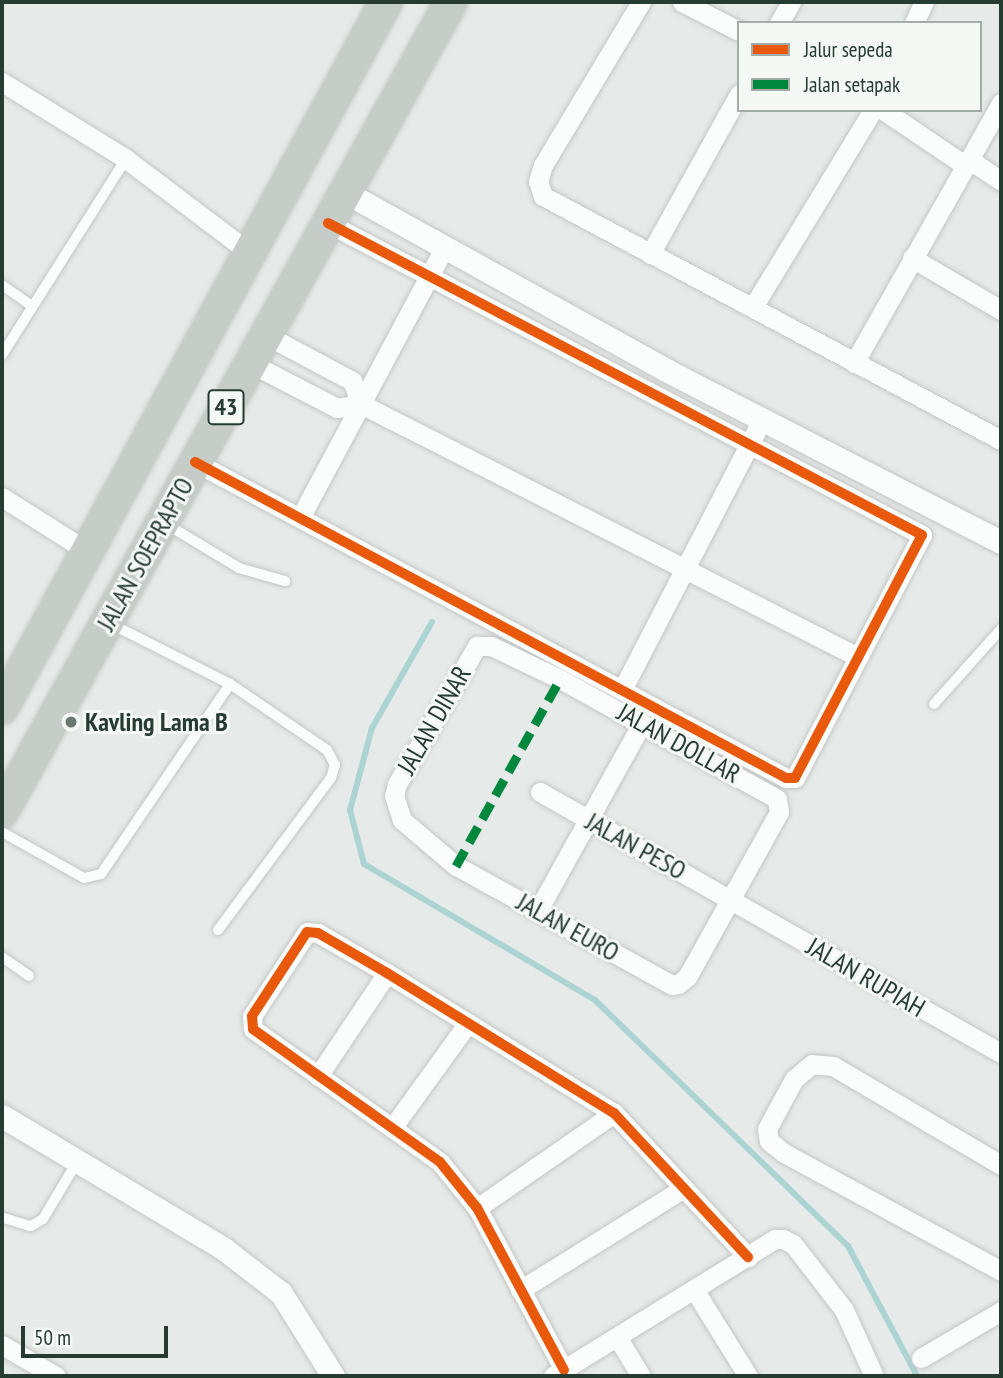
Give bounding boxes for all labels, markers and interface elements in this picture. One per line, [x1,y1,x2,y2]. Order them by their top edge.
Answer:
legend [737,21,982,112]
text: Jalur sepeda [804,36,893,63]
text: Jalan setapak [804,71,900,98]
road number: 43 [207,386,245,428]
street label: JALAN SOEPRAPTO [90,472,200,636]
street label: JALAN DINAR [391,660,477,780]
street label: JALAN DOLLAR [612,696,746,790]
place label: Kavling Lama B [85,706,228,738]
marker: Kavling Lama B [63,714,79,730]
street label: JALAN PESO [581,806,691,886]
street label: JALAN EURO [511,886,625,968]
street label: JALAN RUPIAH [801,931,931,1023]
scale bar [24,1312,172,1356]
text: 50 m [34,1324,71,1351]

